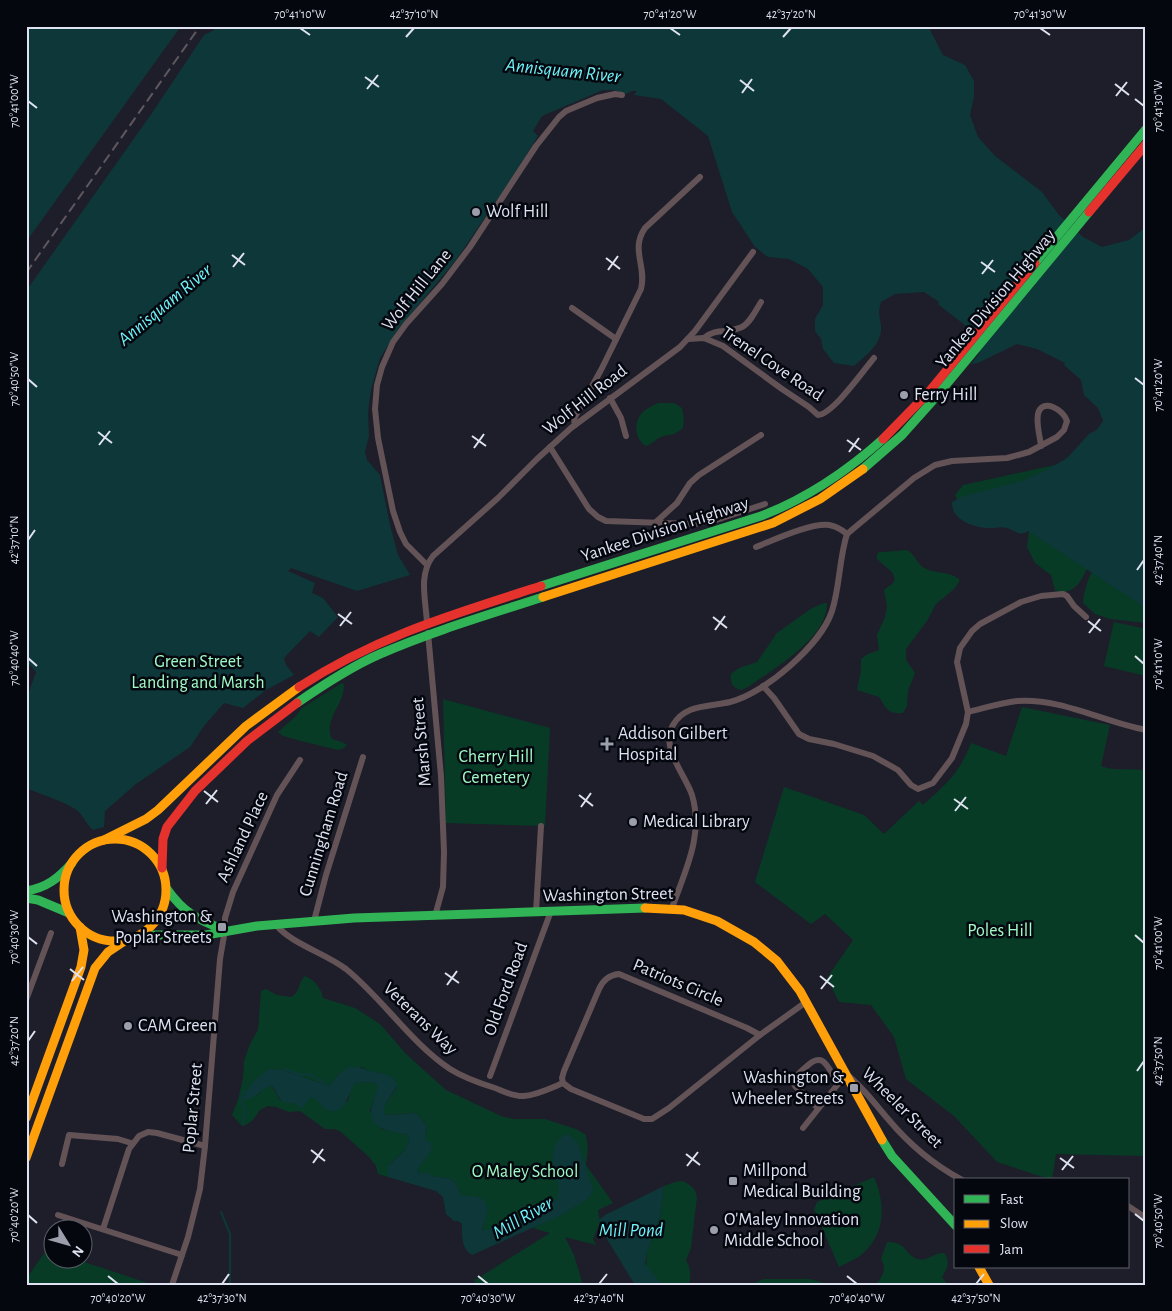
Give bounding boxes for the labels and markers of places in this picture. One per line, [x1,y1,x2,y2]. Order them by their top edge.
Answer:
place label: Wolf Hill [486,203,549,221]
marker: Wolf Hill [470,206,482,218]
place label: Ferry Hill [914,386,978,404]
marker: Ferry Hill [898,389,910,401]
place label: Addison Gilbert Hospital [618,725,728,764]
marker: Addison Gilbert Hospital [600,737,614,751]
place label: Medical Library [643,813,750,831]
marker: Medical Library [627,816,639,828]
place label: Washington & Poplar Streets [111,908,213,947]
marker: Washington & Poplar Streets [216,921,228,933]
place label: CAM Green [138,1017,217,1035]
marker: CAM Green [122,1020,134,1032]
place label: Washington & Wheeler Streets [732,1069,845,1108]
marker: Washington & Wheeler Streets [848,1082,860,1094]
place label: Millpond Medical Building [743,1162,861,1201]
marker: Millpond Medical Building [727,1175,739,1187]
place label: O'Maley Innovation Middle School [724,1211,859,1250]
marker: O'Maley Innovation Middle School [708,1224,720,1236]

